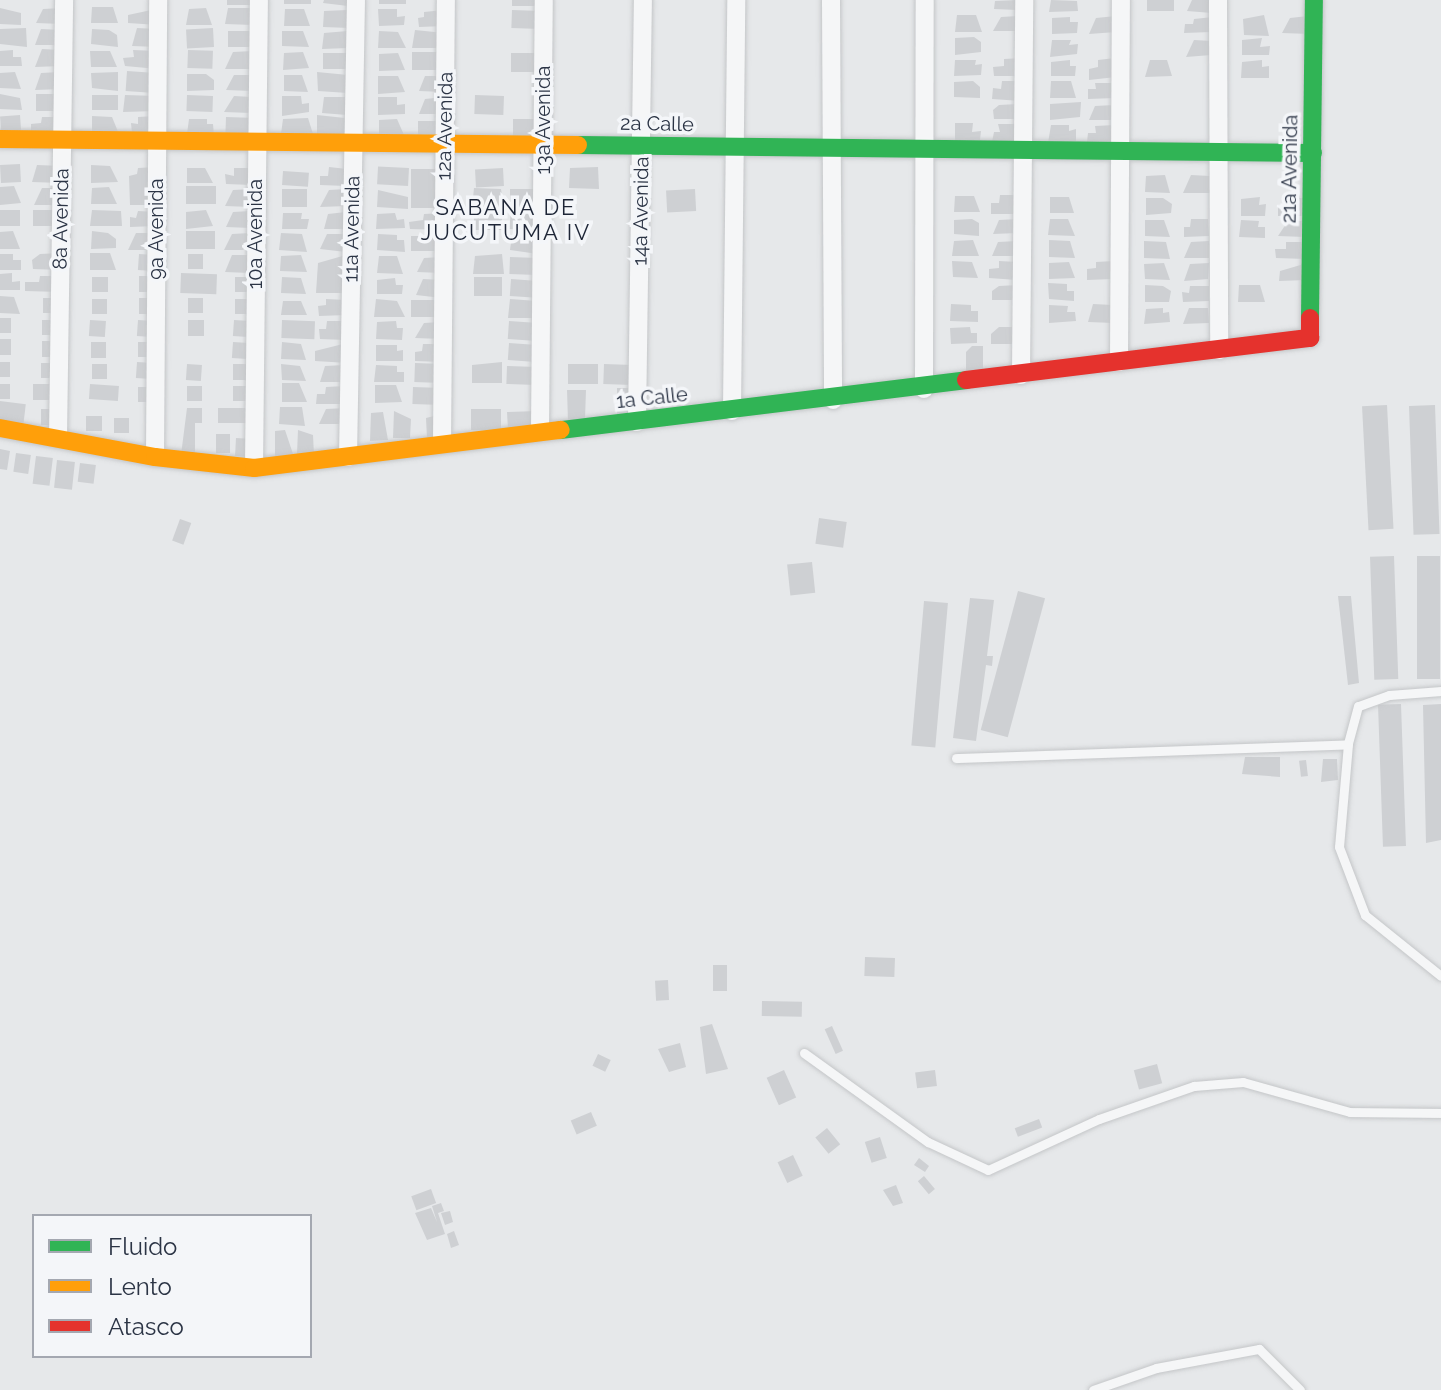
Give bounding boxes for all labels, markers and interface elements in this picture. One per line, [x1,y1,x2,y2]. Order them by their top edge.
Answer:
street label: 13a Avenida [531,65,555,175]
street label: 12a Avenida [432,71,458,181]
street label: 2a Calle [620,111,694,137]
street label: 21a Avenida [1277,114,1303,224]
street label: 14a Avenida [628,156,654,266]
street label: 8a Avenida [48,168,74,270]
street label: 11a Avenida [339,175,365,283]
street label: 9a Avenida [144,178,168,280]
street label: 10a Avenida [243,178,267,290]
district label: SABANA DE JUCUTUMA IV [420,194,592,246]
street label: 1a Calle [615,382,689,414]
legend [32,1214,312,1358]
text: Fluido [108,1232,177,1261]
text: Lento [108,1272,172,1301]
text: Atasco [108,1312,184,1341]

